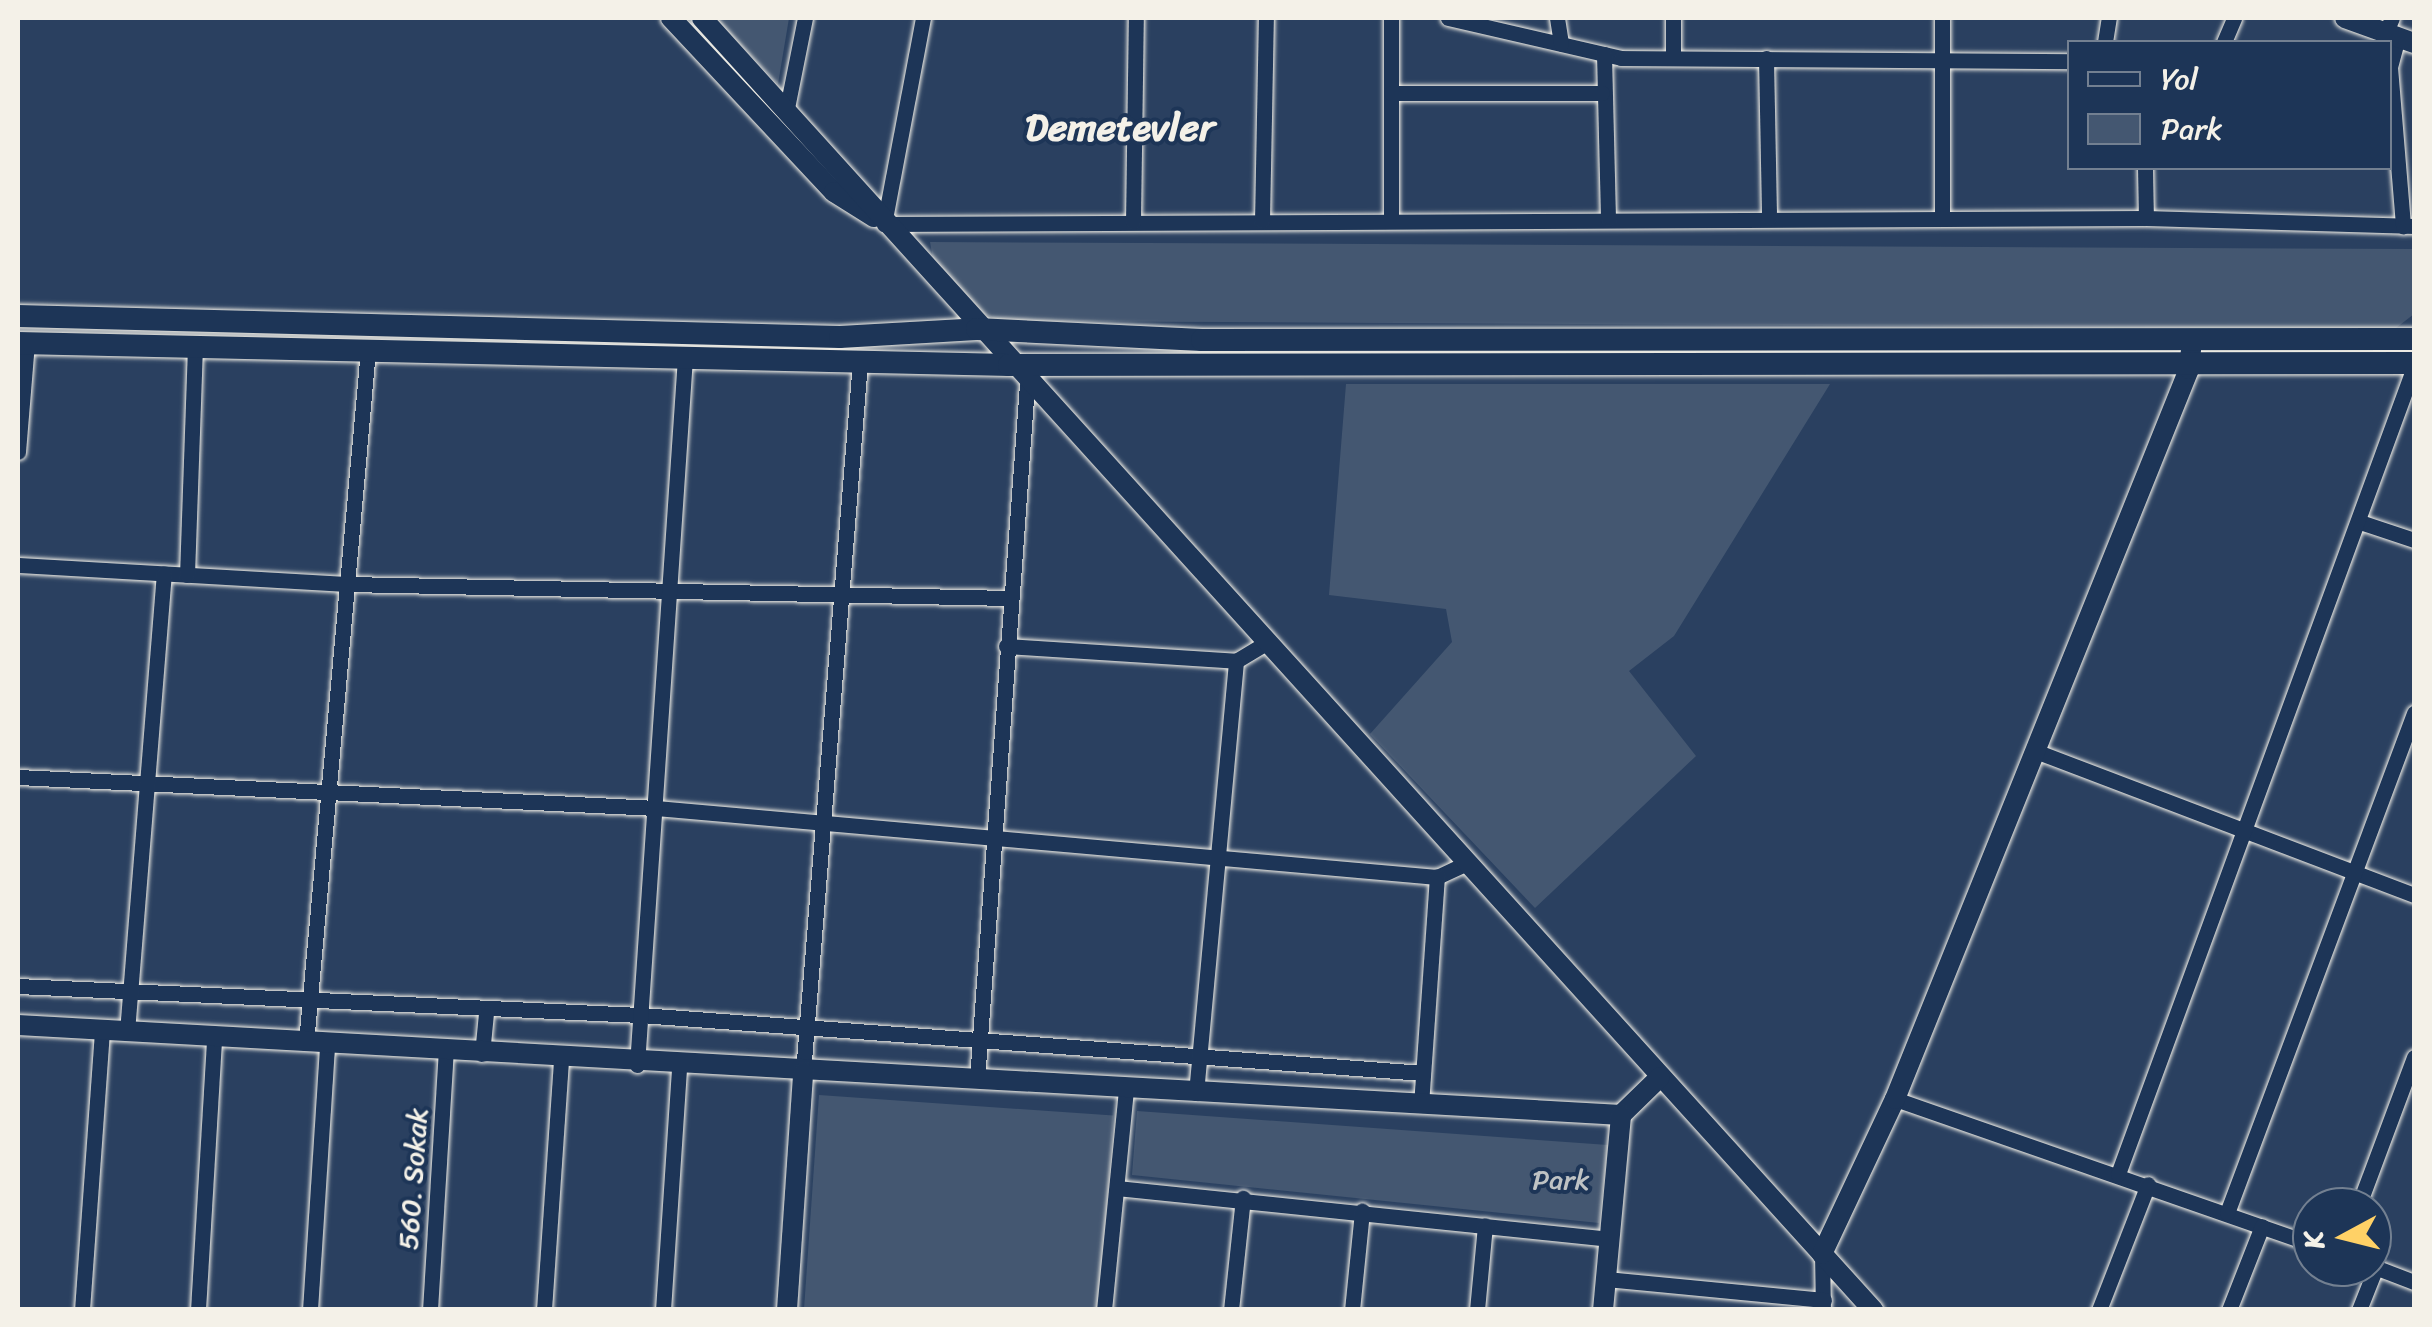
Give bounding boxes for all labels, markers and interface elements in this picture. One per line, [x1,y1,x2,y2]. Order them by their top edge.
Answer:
legend [2067,40,2392,170]
text: Yol [2161,52,2198,106]
text: Park [2161,102,2223,156]
district label: Demetevler [1025,105,1215,151]
street label: 560. Sokak [391,1107,435,1251]
park label: Park [1532,1163,1590,1197]
north arrow [2292,1187,2392,1287]
text: K [2288,1229,2339,1252]

